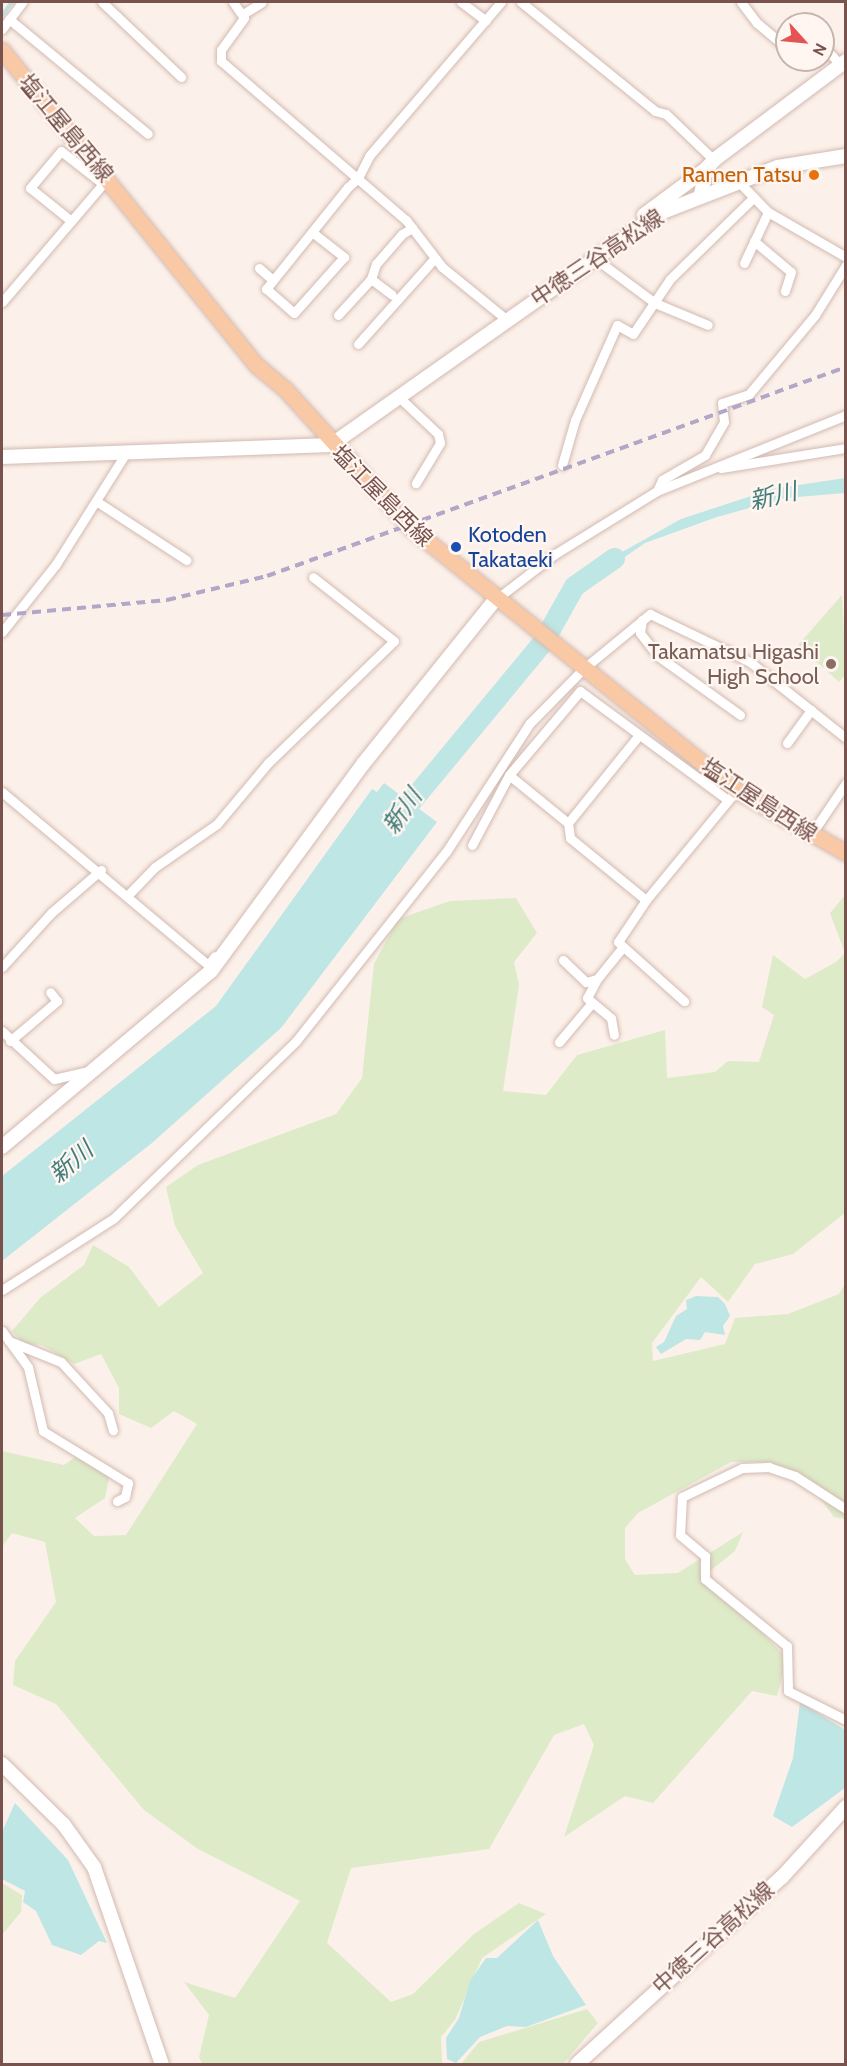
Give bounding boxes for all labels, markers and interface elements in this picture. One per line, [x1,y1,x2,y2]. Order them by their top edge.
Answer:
north arrow [775,12,835,72]
text: N [809,40,831,59]
street label: 塩江屋島西線 [13,69,119,187]
place label: Ramen Tatsu [682,162,802,188]
marker: Ramen Tatsu [807,168,821,182]
street label: 中徳三谷高松線 [526,204,668,312]
street label: 塩江屋島西線 [326,440,438,552]
water label: 新川 [746,477,800,515]
place label: Kotoden Takataeki [468,521,553,572]
marker: Kotoden Takataeki [449,540,463,554]
place label: Takamatsu Higashi High School [648,638,819,690]
marker: Takamatsu Higashi High School [824,657,838,671]
street label: 塩江屋島西線 [696,753,822,847]
water label: 新川 [376,783,428,839]
water label: 新川 [43,1135,99,1189]
street label: 中徳三谷高松線 [647,1877,779,1999]

